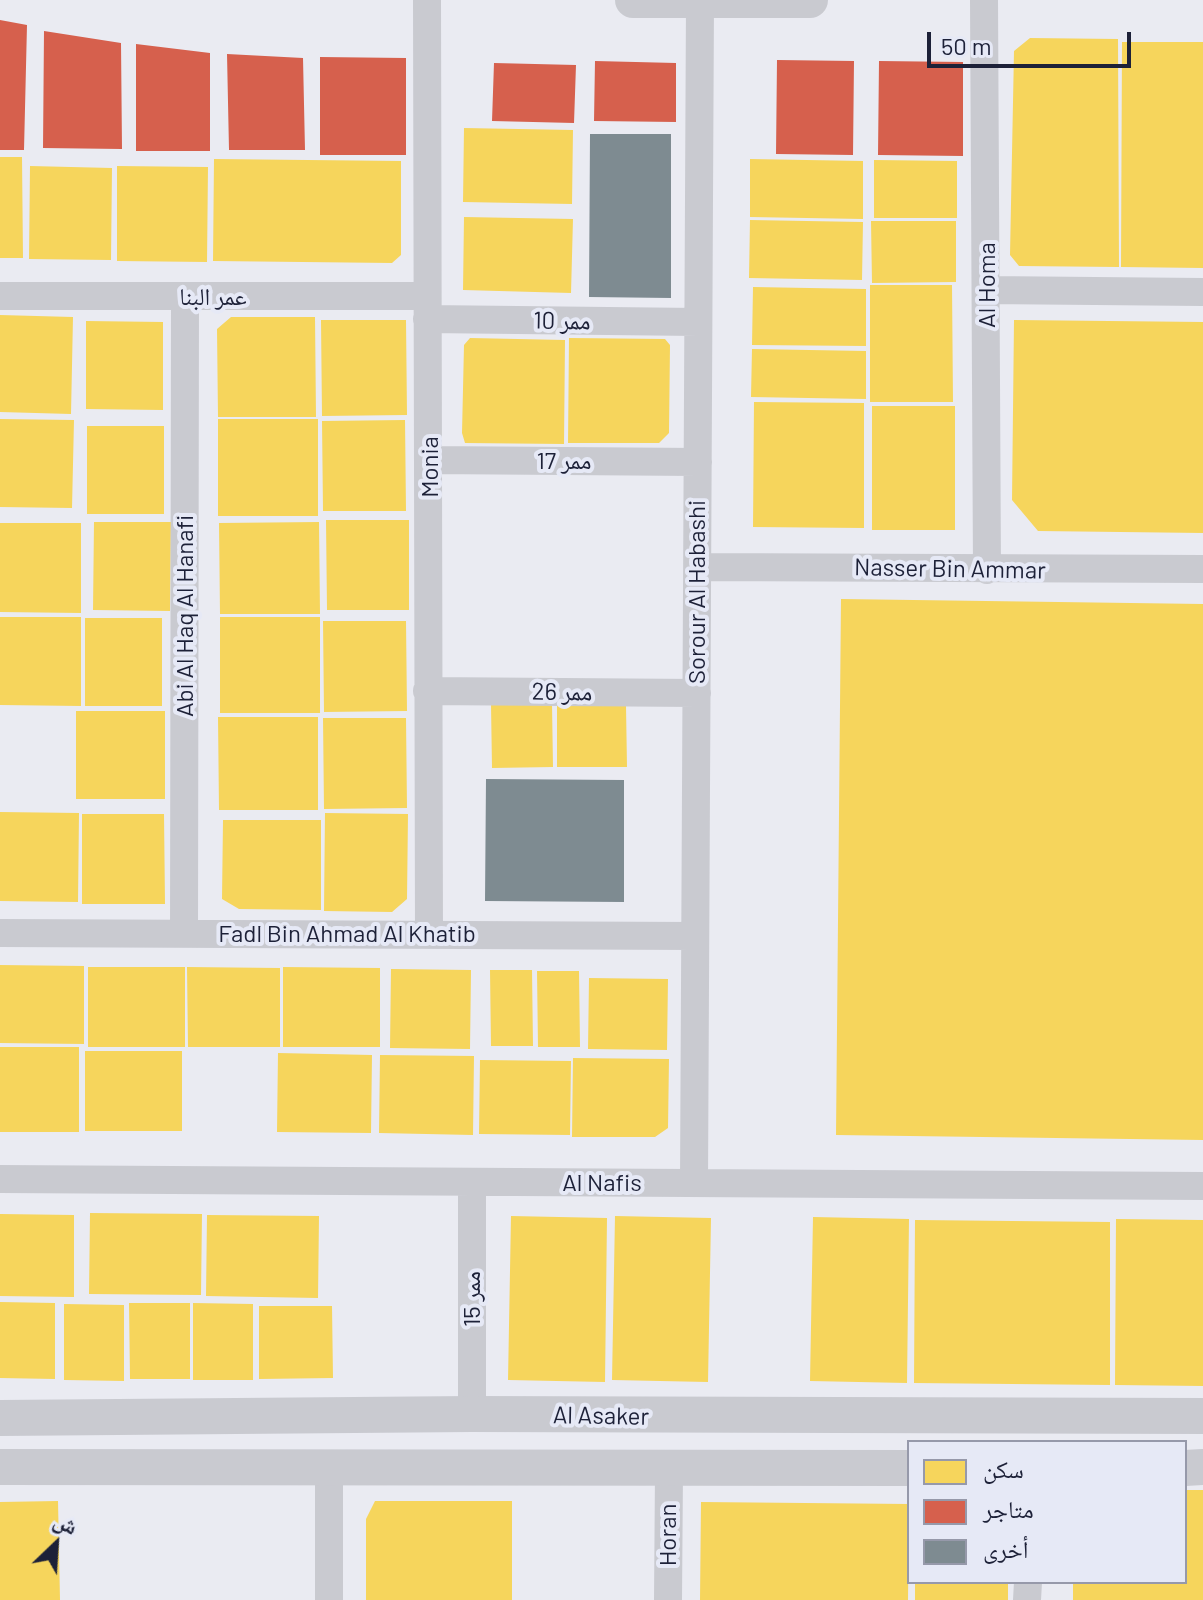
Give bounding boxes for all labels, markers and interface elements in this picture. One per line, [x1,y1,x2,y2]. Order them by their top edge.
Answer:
scale bar [931,16,1135,66]
text: 50 m [941,31,992,60]
street label: Al Homa [973,242,1001,328]
street label: عمر البنا [179,283,247,311]
street label: ممر 10 [533,306,591,336]
street label: Monia [416,436,444,498]
street label: ممر 17 [536,447,592,475]
street label: Sorour Al Habashi [683,500,711,684]
street label: Abi Al Haq Al Hanafi [171,515,199,717]
street label: Nasser Bin Ammar [854,553,1046,585]
street label: ممر 26 [531,677,593,707]
street label: Fadl Bin Ahmad Al Khatib [218,920,476,948]
street label: Al Nafis [562,1169,642,1197]
street label: ممر 15 [458,1271,486,1327]
street label: Al Asaker [553,1401,649,1431]
legend [907,1440,1187,1584]
text: سكن [983,1454,1024,1483]
text: متاجر [983,1494,1034,1523]
north arrow [16,1504,96,1584]
street label: Horan [654,1504,682,1566]
text: ش [50,1506,82,1539]
text: أخرى [983,1534,1029,1563]

